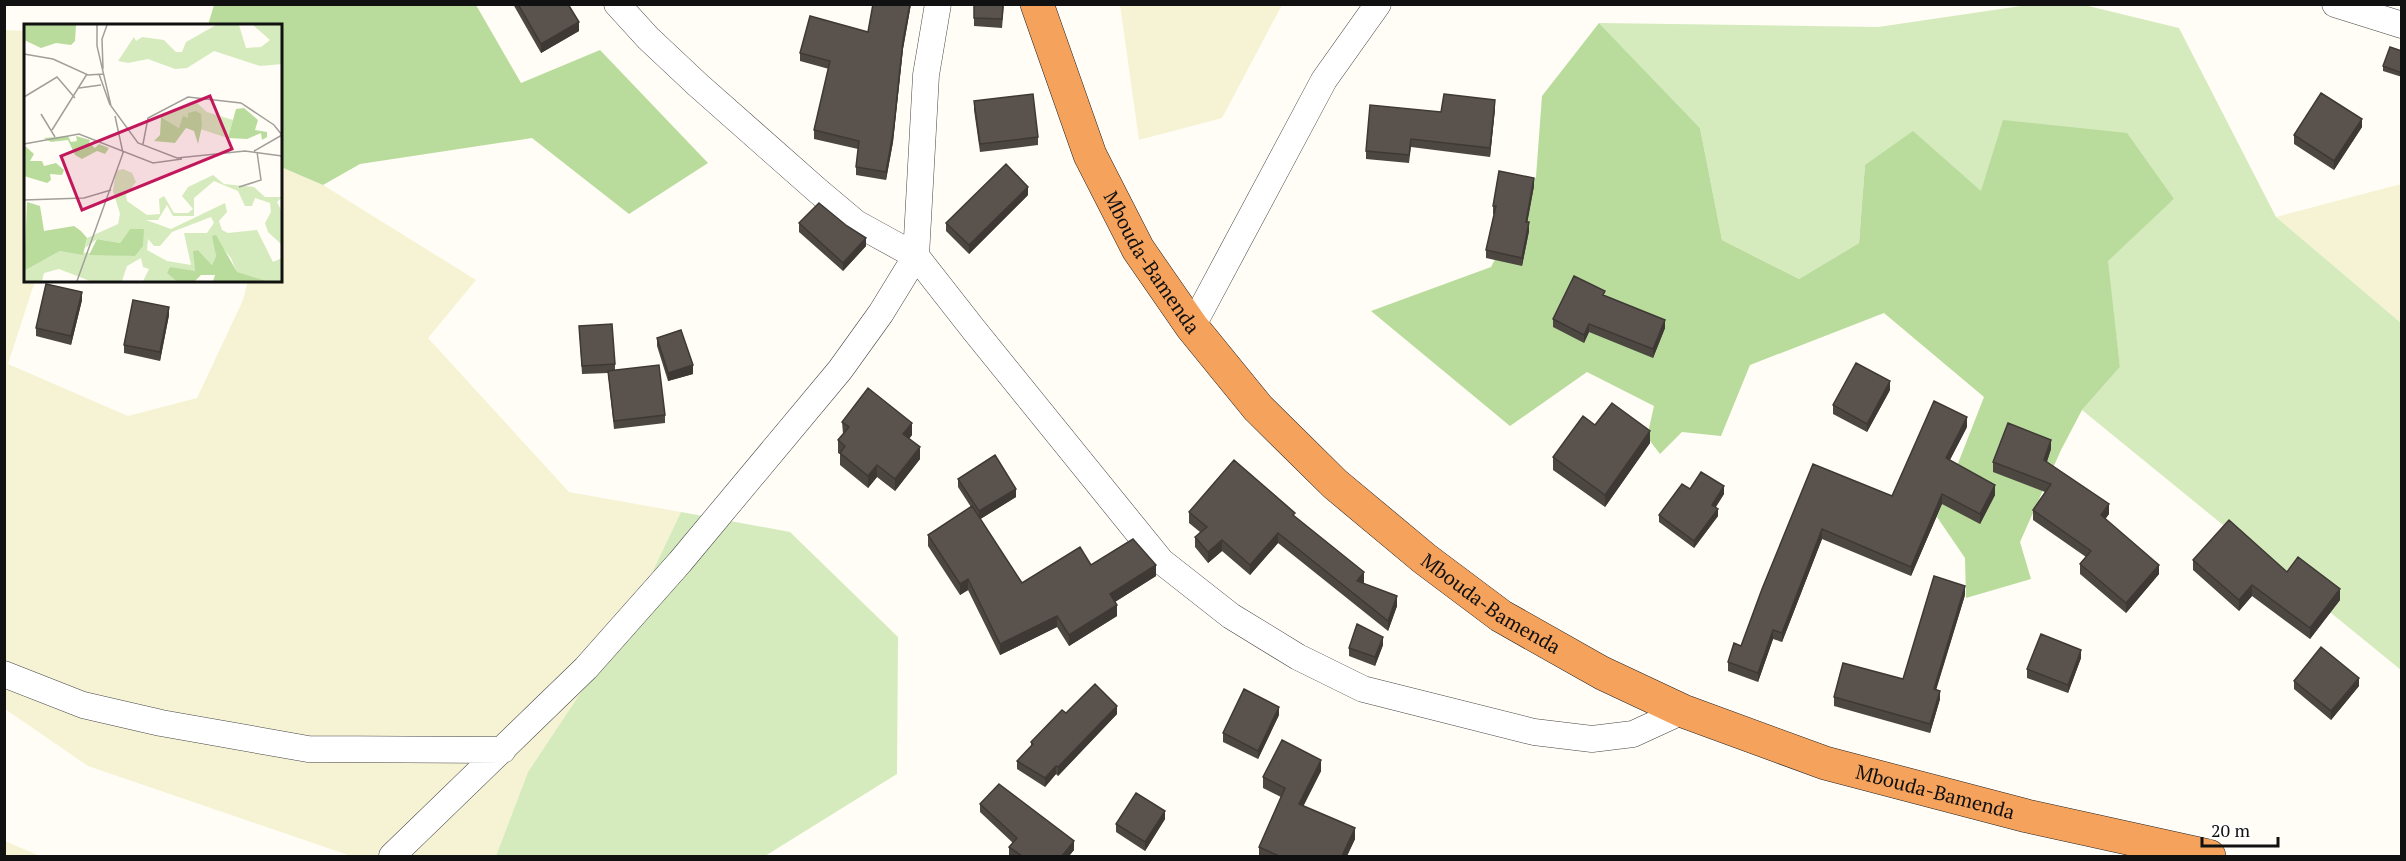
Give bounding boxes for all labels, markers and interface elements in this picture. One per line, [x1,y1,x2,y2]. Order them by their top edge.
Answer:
inset map [24,24,282,282]
street label: Mbouda-Bamenda [1098,186,1206,339]
street label: Mbouda-Bamenda [1416,547,1566,660]
street label: Mbouda-Bamenda [1853,758,2018,825]
scale bar [2202,810,2278,848]
text: 20 m [2211,818,2251,842]

